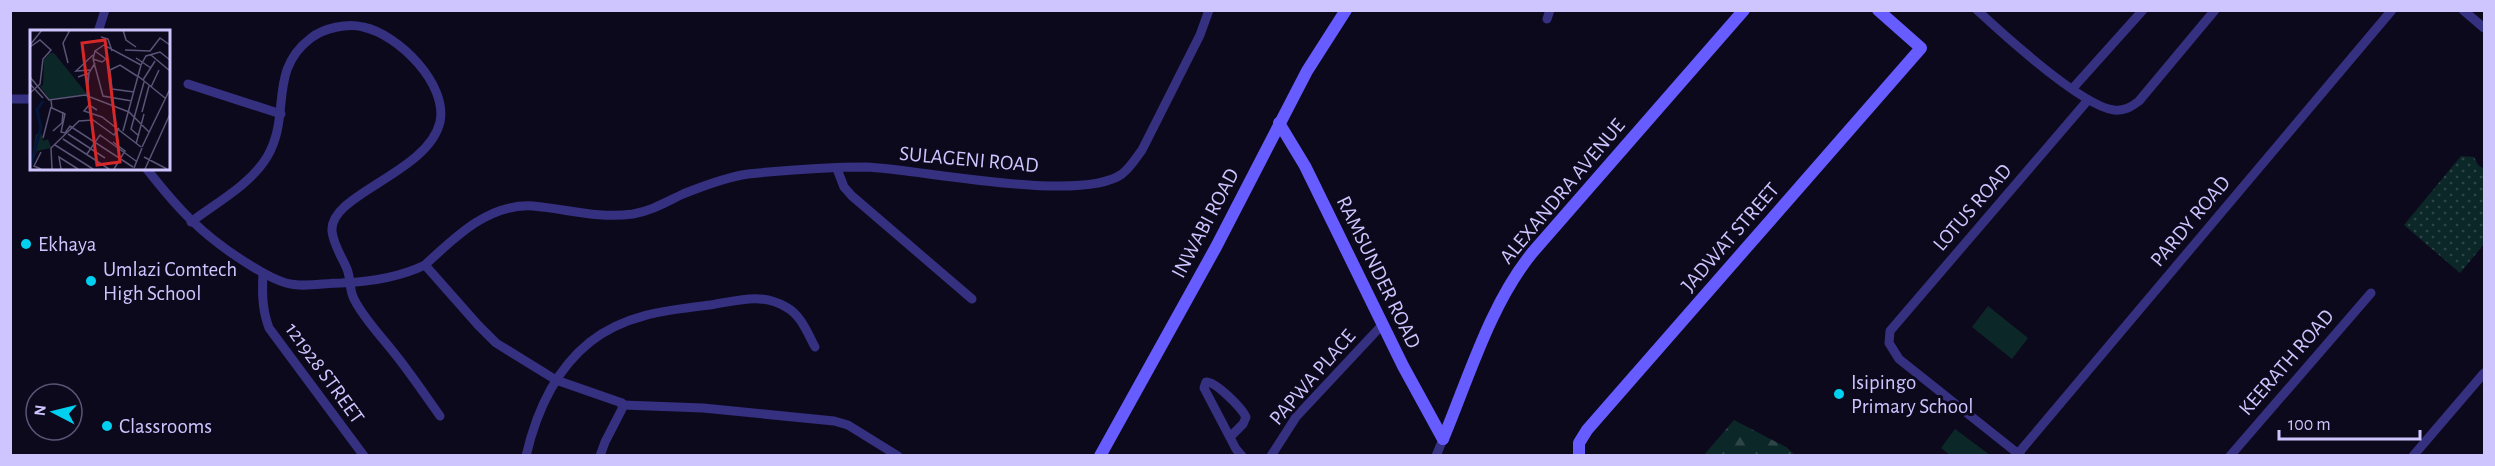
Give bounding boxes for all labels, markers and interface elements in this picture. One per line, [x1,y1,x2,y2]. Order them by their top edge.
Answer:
inset map [30,30,170,170]
street label: ALEXANDRA AVENUE [1496,115,1629,268]
street label: SULAGENI ROAD [898,143,1040,176]
street label: LOTUS ROAD [1929,160,2016,255]
street label: INWABI ROAD [1168,165,1243,281]
street label: PARDY ROAD [2147,172,2234,271]
street label: JADWAT STREET [1678,179,1783,296]
street label: RAMSUNDER ROAD [1333,193,1425,352]
place label: Ekhaya [38,234,97,255]
marker: Ekhaya [19,237,33,251]
place label: Umlazi Comtech High School [103,259,237,304]
marker: Umlazi Comtech High School [84,274,98,288]
street label: KEERATH ROAD [2235,305,2338,419]
street label: 121928 STREET [281,319,368,428]
street label: PAPWA PLACE [1265,326,1359,429]
place label: Isipingo Primary School [1851,372,1974,417]
north arrow [24,382,84,442]
marker: Isipingo Primary School [1832,387,1846,401]
scale bar [2279,403,2420,441]
text: N [31,404,49,417]
place label: Classrooms [119,416,212,437]
text: 100 m [2288,416,2331,434]
marker: Classrooms [100,419,114,433]

